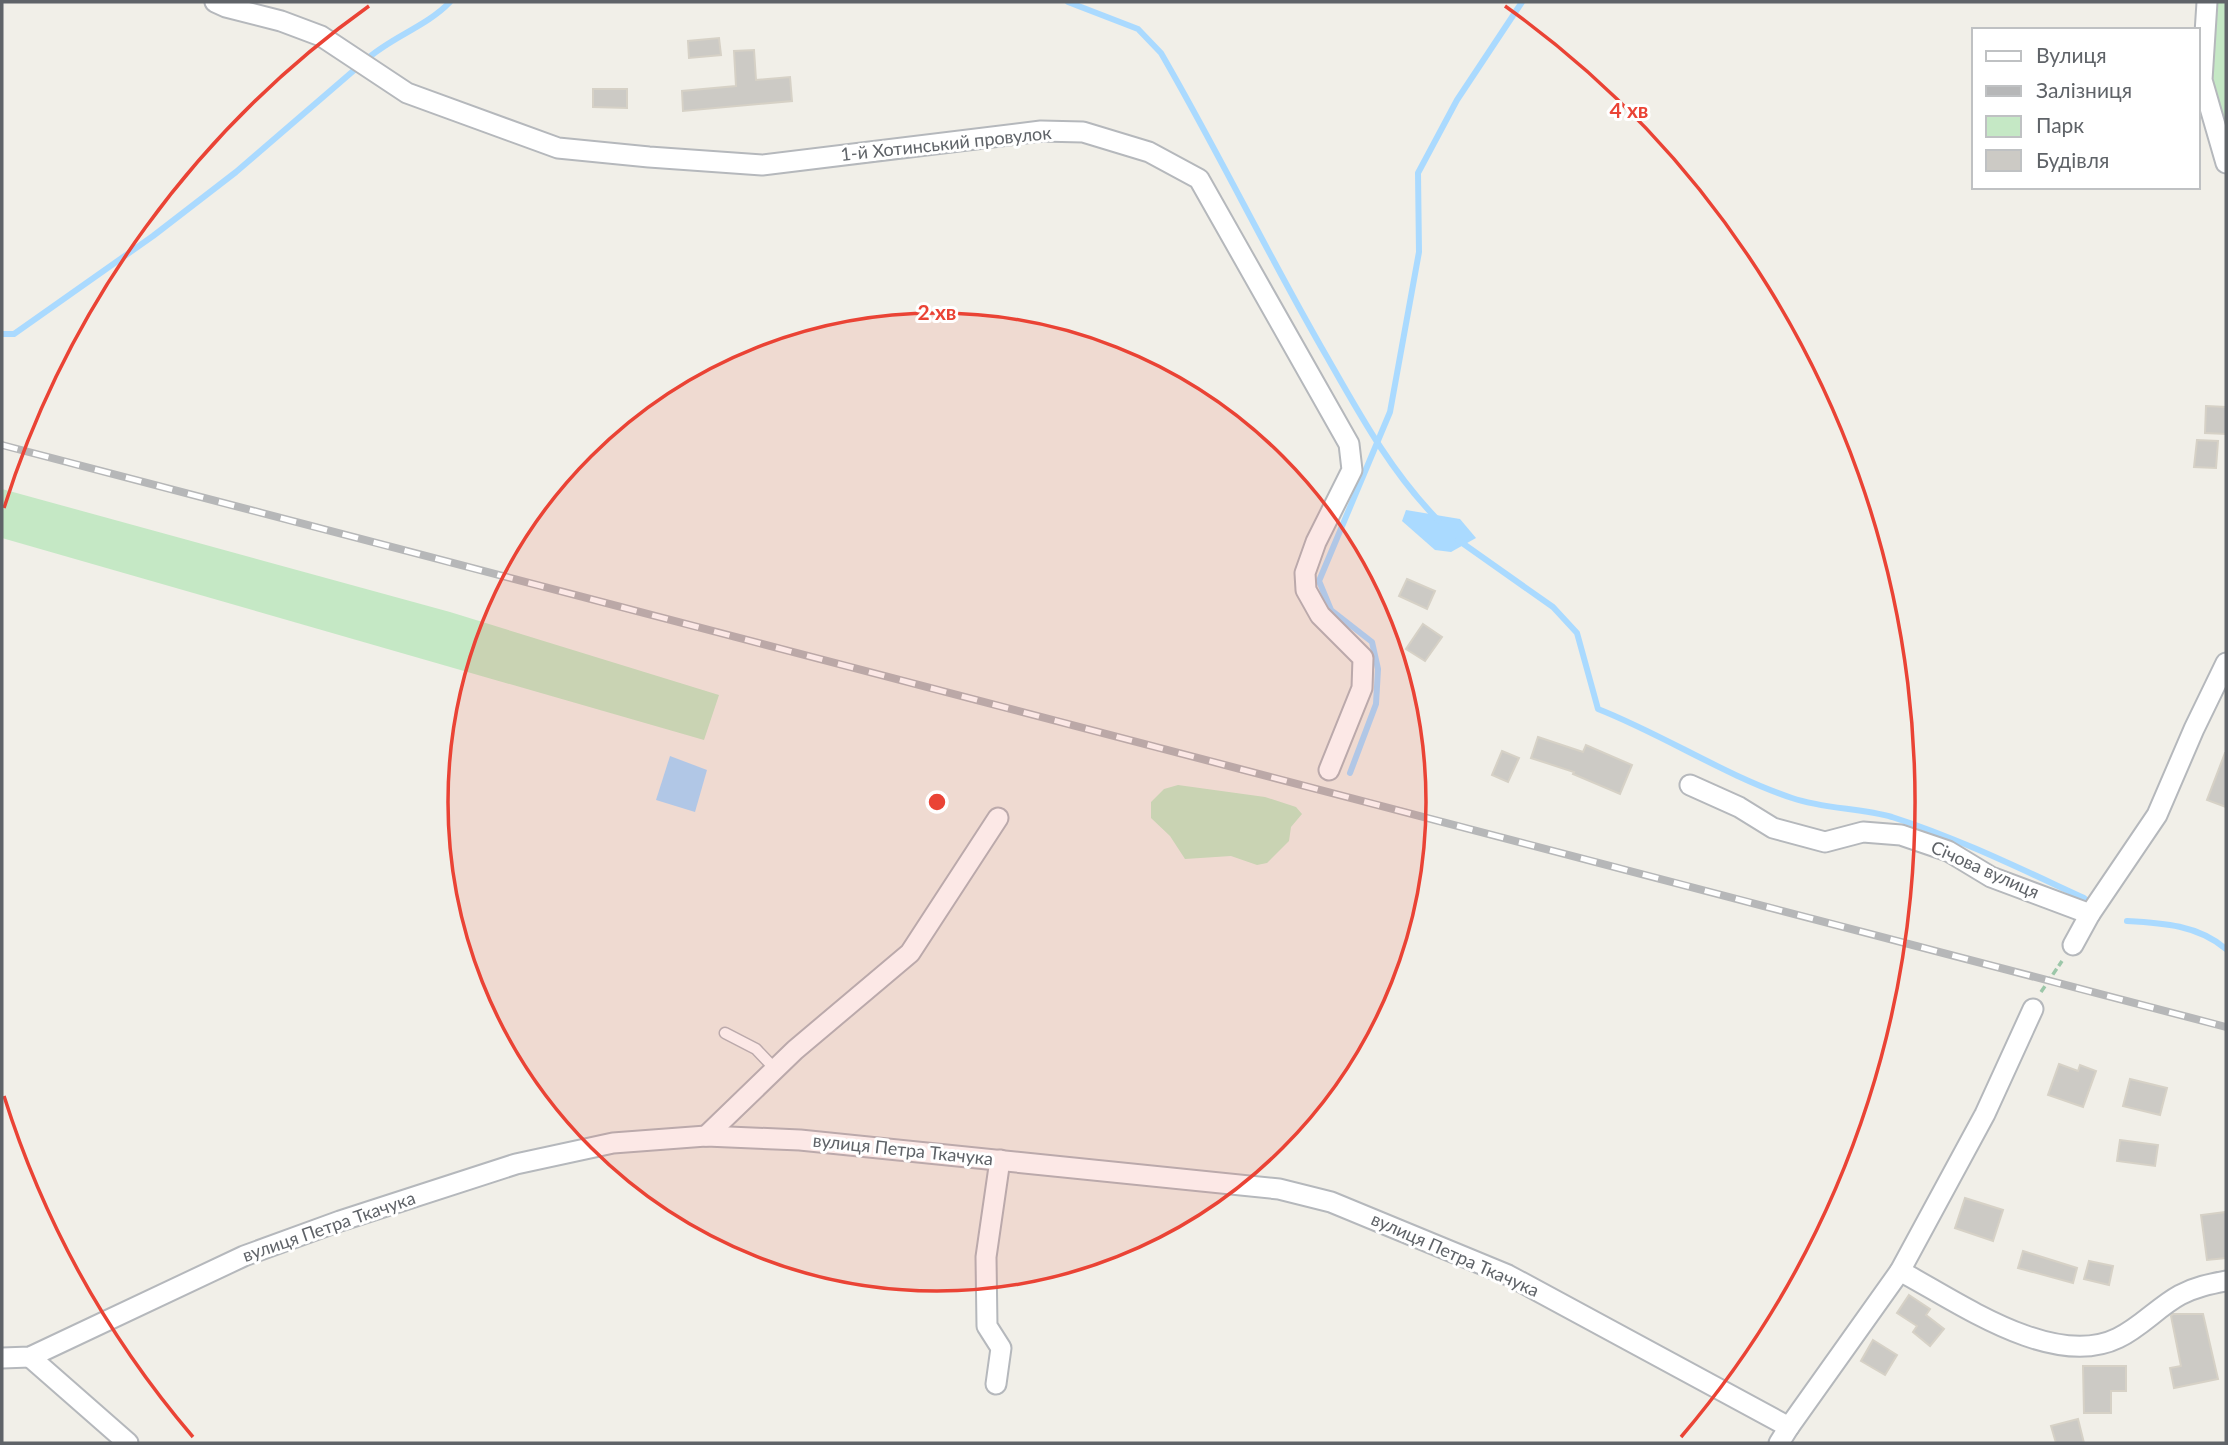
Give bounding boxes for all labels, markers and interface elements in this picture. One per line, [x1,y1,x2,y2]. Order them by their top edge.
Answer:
legend [1972,28,2200,189]
text: Вулиця [2036,42,2107,67]
text: Залізниця [2036,77,2132,102]
text: 4 хв [1610,97,1648,122]
text: Парк [2036,112,2084,137]
street label: 1-й Хотинський провулок [839,121,1053,165]
text: Будівля [2036,147,2109,172]
text: 2 хв [918,299,956,324]
centre of rings [925,790,949,814]
street label: Січова вулиця [1928,835,2043,903]
street label: вулиця Петра Ткачука [812,1129,994,1169]
street label: вулиця Петра Ткачука [239,1186,418,1266]
street label: вулиця Петра Ткачука [1368,1207,1543,1301]

